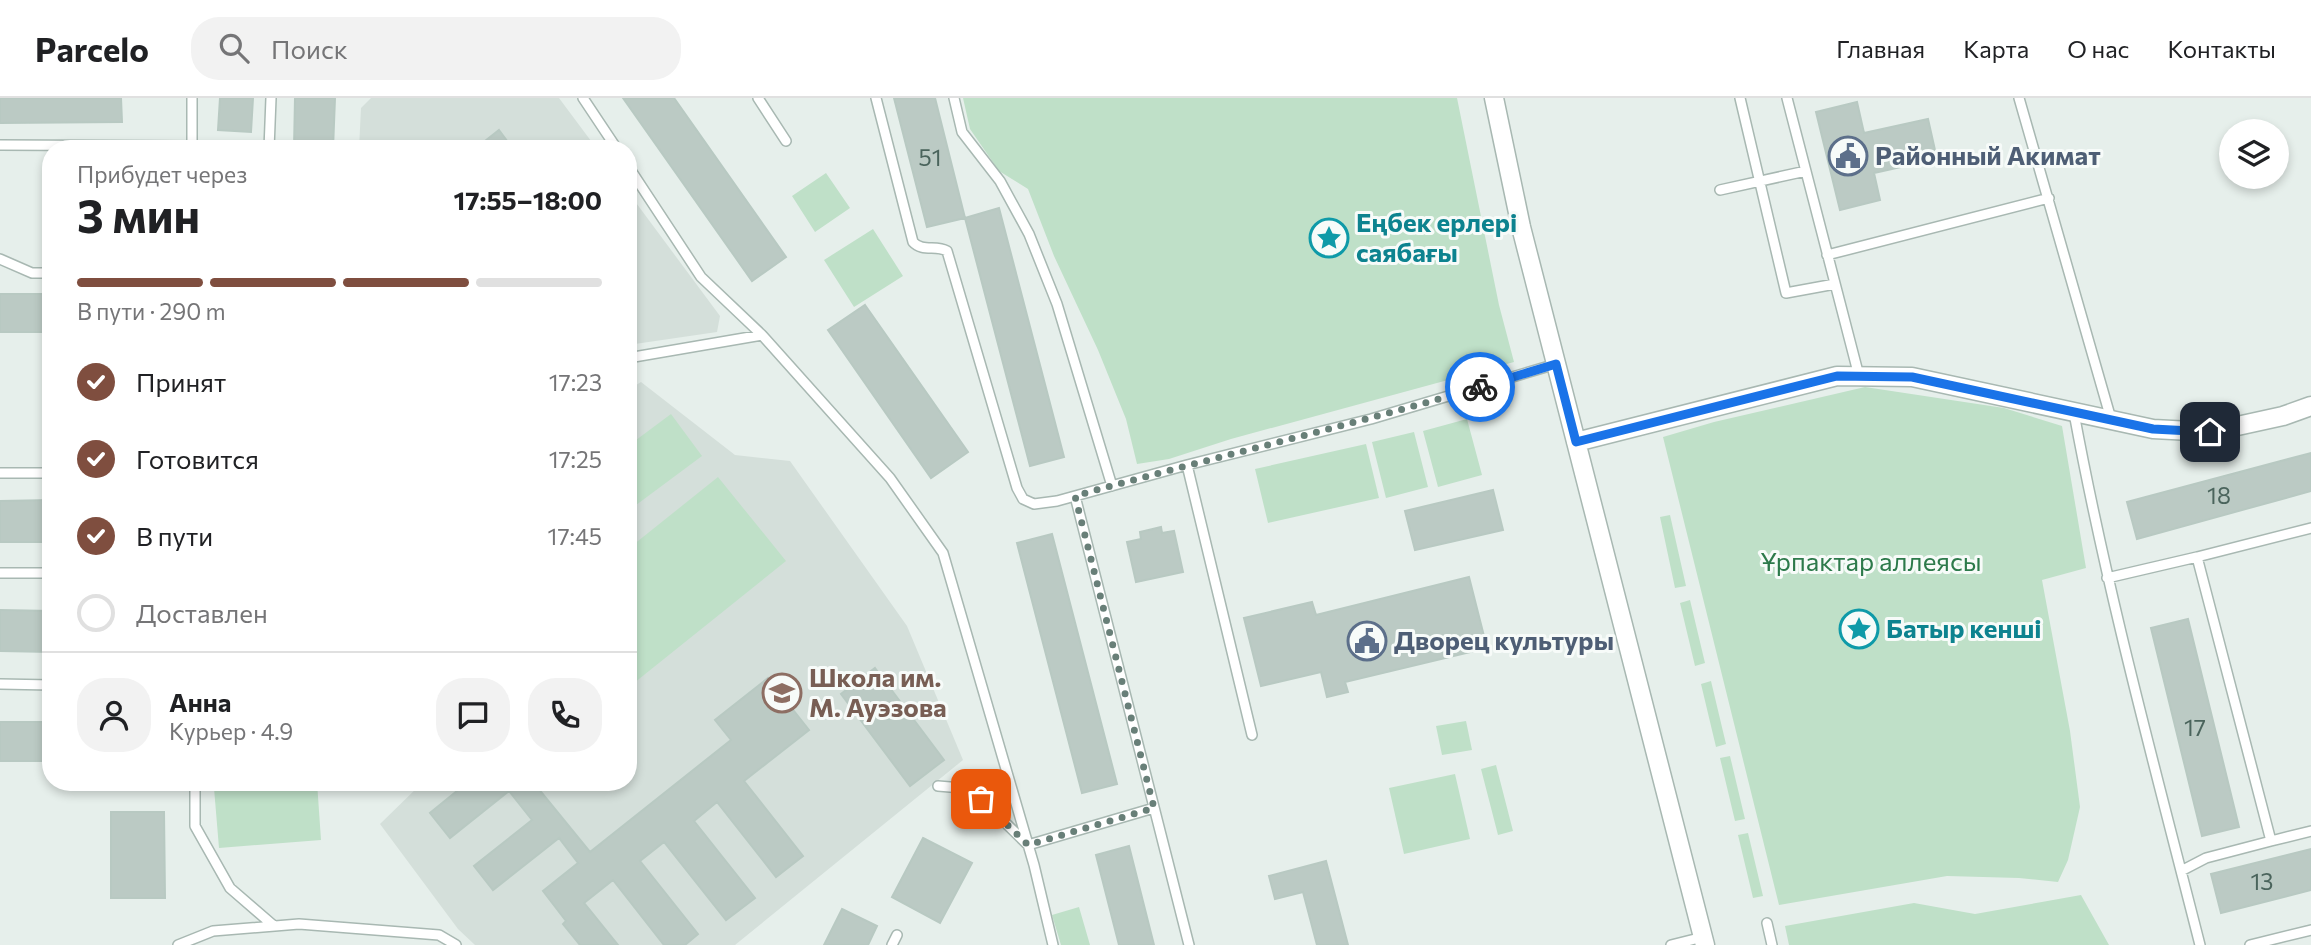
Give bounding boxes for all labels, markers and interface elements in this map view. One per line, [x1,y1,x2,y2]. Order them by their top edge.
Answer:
search box [191,17,681,80]
text: Parcelo [35,28,149,69]
icon: search [215,29,253,67]
text: Поиск [271,33,348,64]
text: Главная [1836,34,1925,63]
text: Карта [1963,34,2029,63]
text: О нас [2067,34,2129,63]
text: Контакты [2167,34,2276,63]
map controls [2219,119,2289,189]
button: layers [2219,119,2289,189]
public building icon: Районный Акимат [1827,135,1869,177]
place label: Районный Акимат [1875,139,2101,170]
house number: 51 [918,143,942,171]
text: Прибудет через [77,160,247,188]
text: 17:55–18:00 [454,184,602,215]
text: 3 мин [77,186,200,242]
place label: Еңбек ерлері саябағы [1356,206,1517,267]
place icon: Еңбек ерлері саябағы [1308,217,1350,259]
text: В пути · 290 m [77,297,226,325]
courier [1445,352,1515,422]
icon: check [77,363,115,401]
text: Принят [136,366,226,397]
text: 17:23 [549,368,602,396]
icon: bike [1461,368,1499,406]
pin [2180,402,2240,462]
icon: home [2191,413,2229,451]
icon: check [77,440,115,478]
text: Готовится [136,443,259,474]
text: 17:25 [549,445,602,473]
house number: 18 [2207,481,2231,509]
icon: check [77,517,115,555]
text: В пути [136,520,213,551]
text: 17:45 [548,522,602,550]
park label: Ұрпактар аллеясы [1760,545,1982,576]
text: Доставлен [136,597,268,628]
place icon: Батыр кенші [1838,608,1880,650]
place label: Батыр кенші [1886,612,2042,643]
public building icon: Дворец культуры [1346,620,1388,662]
place label: Дворец культуры [1394,624,1614,655]
place label: Школа им. М. Ауэзова [809,661,947,722]
school or university icon: Школа им. М. Ауэзова [761,672,803,714]
button: person [77,678,151,752]
button: chat [436,678,510,752]
button: phone [528,678,602,752]
text: Анна [169,686,231,717]
house number: 17 [2184,713,2206,741]
text: Курьер · 4.9 [169,717,293,745]
pin [951,769,1011,829]
icon: bag [962,780,1000,818]
house number: 13 [2251,867,2273,895]

